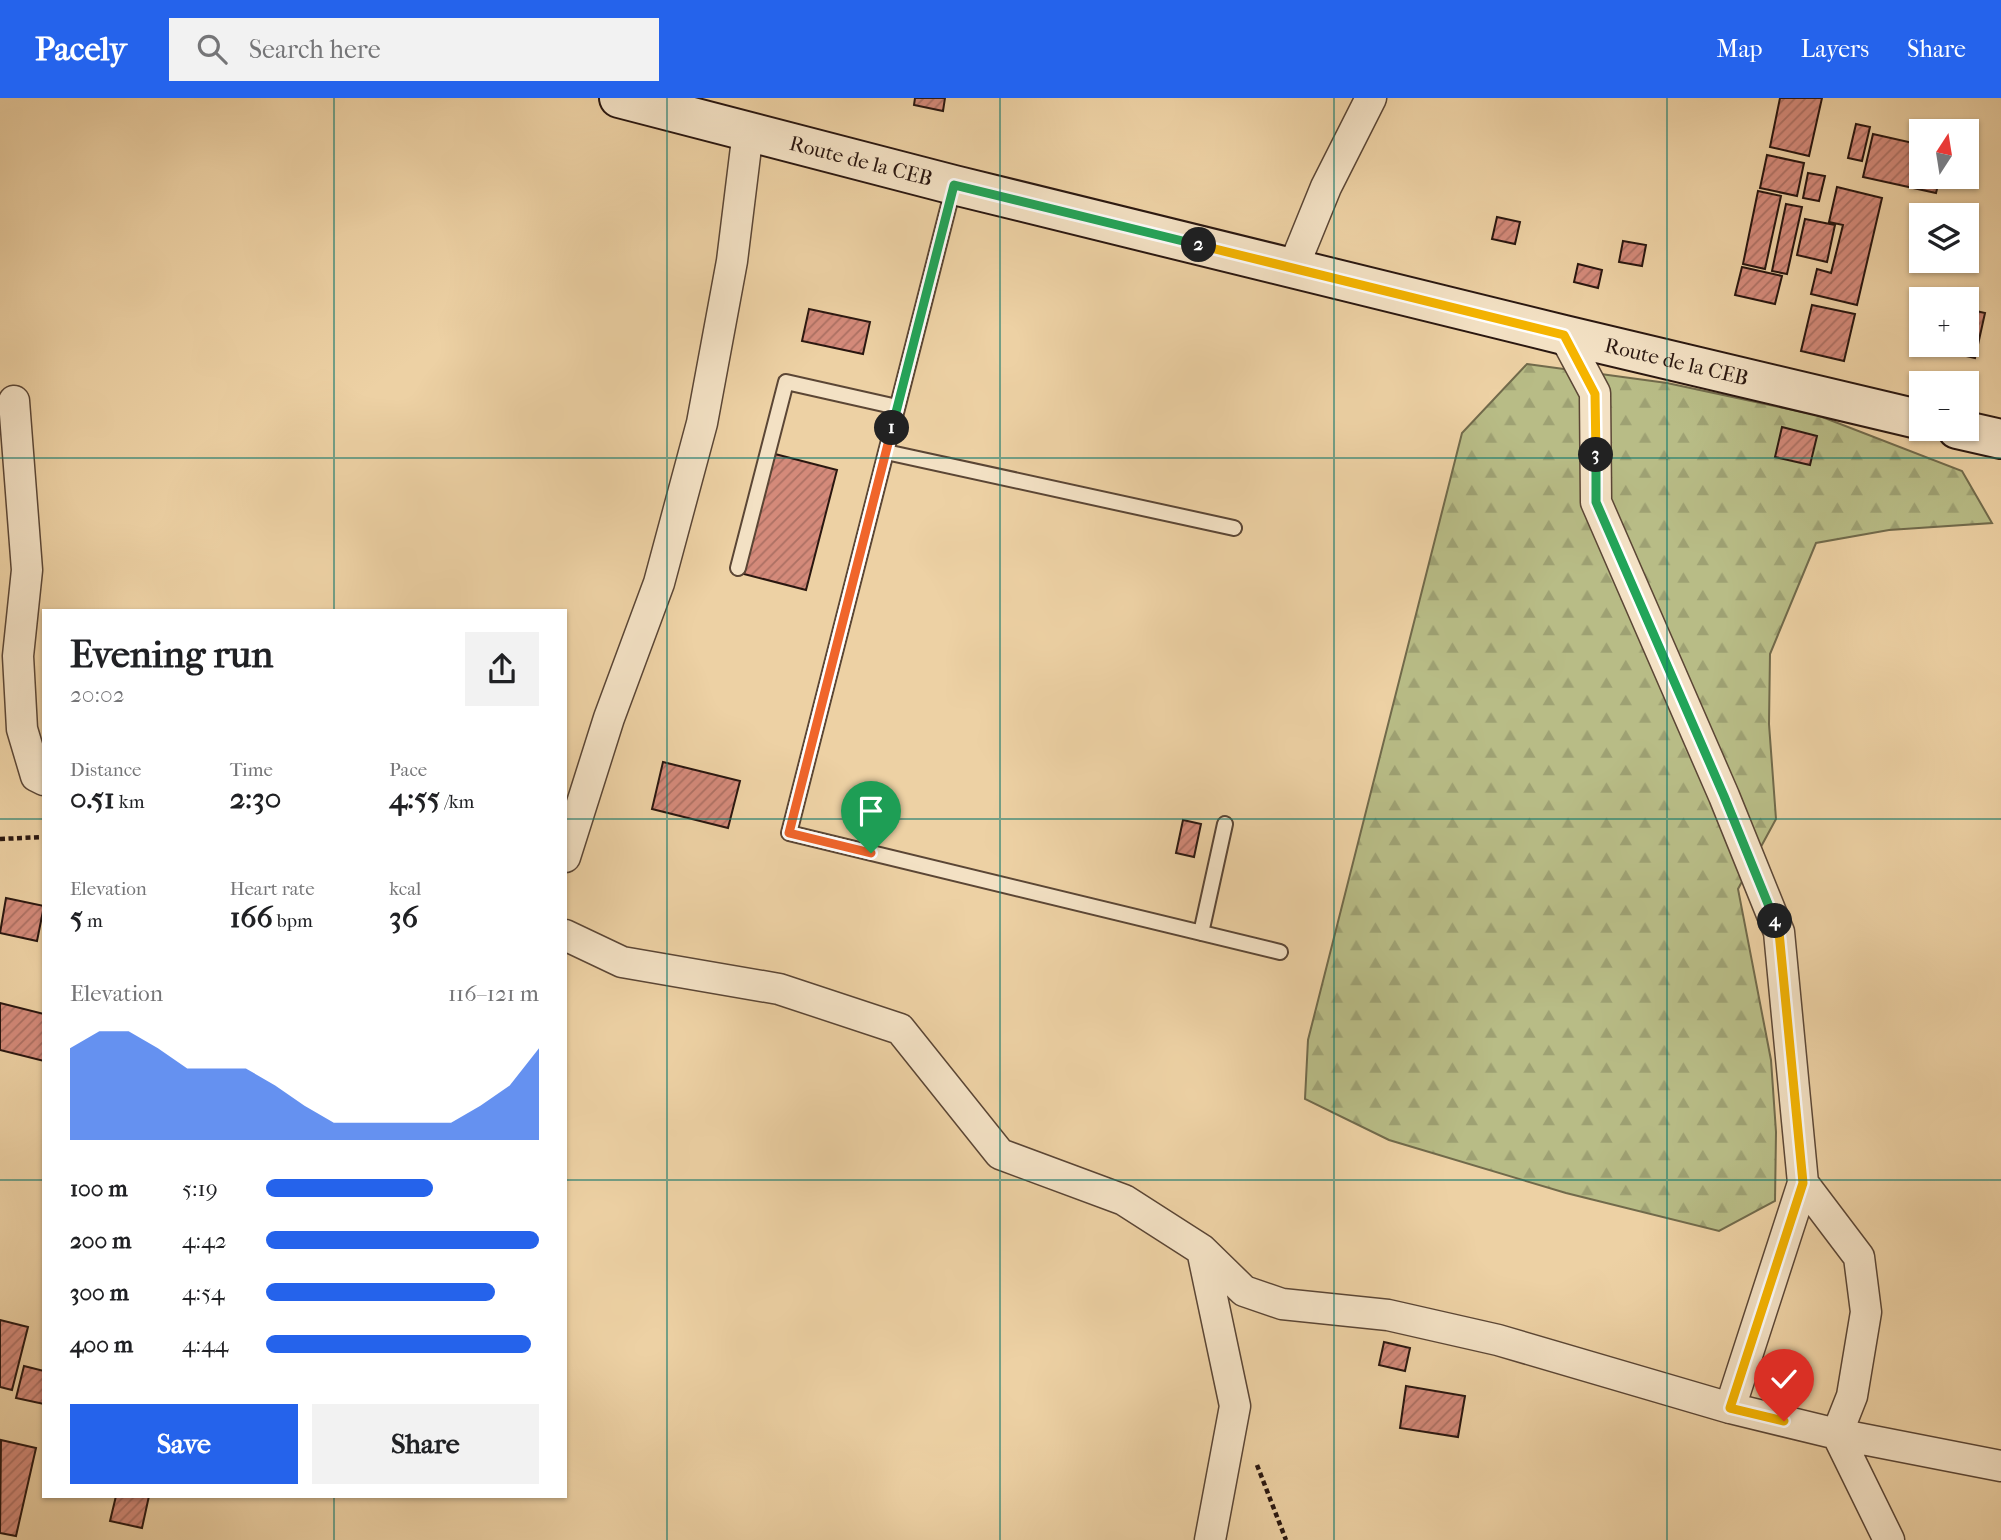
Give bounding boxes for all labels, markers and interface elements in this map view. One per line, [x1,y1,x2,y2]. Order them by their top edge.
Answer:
search box [169,18,659,81]
text: Pacely [35,30,127,69]
icon: search [193,30,231,68]
text: Search here [249,34,381,65]
text: Map [1717,35,1763,63]
text: Layers [1801,35,1869,63]
text: Share [1907,35,1966,63]
north arrow [1909,119,1979,189]
map controls [1909,119,1979,441]
street label: Route de la CEB [787,131,935,191]
button: layers [1909,203,1979,273]
pin: 2 [1182,228,1216,262]
text: 2 [1194,233,1203,255]
button: + [1909,287,1979,357]
street label: Route de la CEB [1602,333,1751,390]
button: − [1909,371,1979,441]
pin: 1 [874,410,910,446]
text: 1 [888,416,895,438]
pin: 3 [1578,438,1614,472]
text: 3 [1592,443,1599,465]
text: Evening run [70,632,273,677]
button: share [465,632,539,706]
text: 20:02 [70,681,125,708]
text: Distance [70,759,141,781]
text: Time [230,759,273,781]
text: Pace [389,759,427,781]
text: 0.51 [70,781,115,816]
text: 2:30 [230,781,281,816]
text: 4:55 [389,781,440,816]
pin [841,781,901,853]
text: km [115,791,144,813]
text: /km [440,791,474,813]
icon: arrive [852,792,890,830]
text: Elevation [70,878,147,900]
text: Heart rate [230,878,315,900]
text: kcal [389,878,421,900]
text: 5 [70,900,83,935]
text: 166 [230,900,273,935]
text: 36 [389,900,418,935]
pin: 4 [1758,904,1792,938]
text: 4 [1769,909,1780,931]
text: m [83,910,103,932]
text: bpm [273,910,313,932]
text: Elevation [70,980,163,1007]
text: 116–121 m [448,980,539,1007]
text: 100 m [70,1175,128,1202]
text: 5:19 [182,1175,218,1202]
text: 200 m [70,1227,131,1254]
text: 4:42 [182,1227,227,1254]
text: 300 m [70,1279,129,1306]
text: 4:54 [182,1279,225,1306]
text: 400 m [70,1331,133,1358]
text: 4:44 [182,1331,228,1358]
pin [1754,1349,1814,1421]
icon: check [1765,1360,1803,1398]
button: Save [70,1404,298,1484]
button: Share [312,1404,539,1484]

